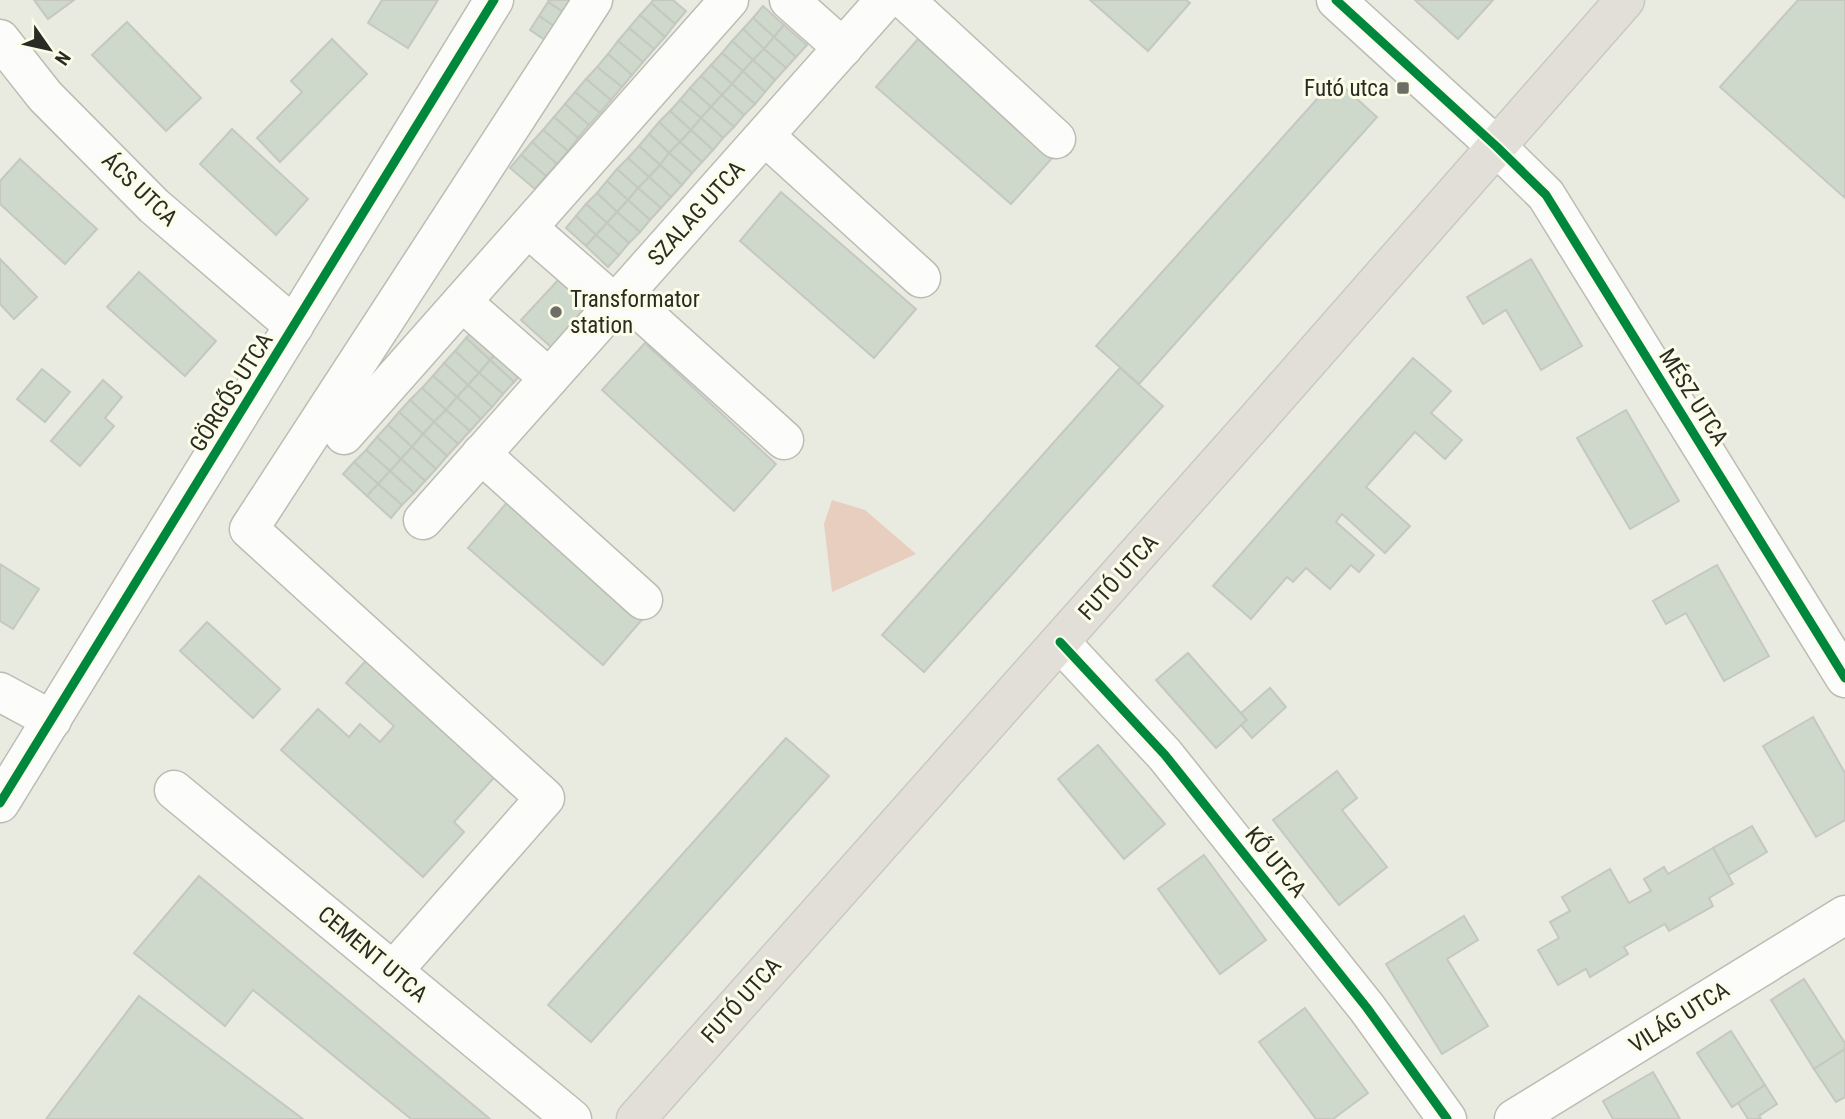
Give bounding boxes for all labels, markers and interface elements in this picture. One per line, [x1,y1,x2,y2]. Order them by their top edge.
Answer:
north arrow [14,14,84,84]
text: N [50,47,75,69]
place label: Futó utca [1304,75,1389,102]
marker: Futó utca [1395,80,1411,96]
street label: ÁCS UTCA [96,146,184,232]
street label: SZALAG UTCA [642,155,750,271]
place label: Transformator station [570,286,700,339]
marker: Transformator station [548,304,564,320]
street label: GÖRGŐS UTCA [183,327,279,457]
street label: MÉSZ UTCA [1653,343,1735,451]
street label: FUTÓ UTCA [1072,528,1164,626]
street label: KŐ UTCA [1239,821,1313,903]
street label: CEMENT UTCA [312,901,433,1008]
street label: FUTÓ UTCA [695,951,787,1049]
street label: VILÁG UTCA [1624,975,1734,1059]

